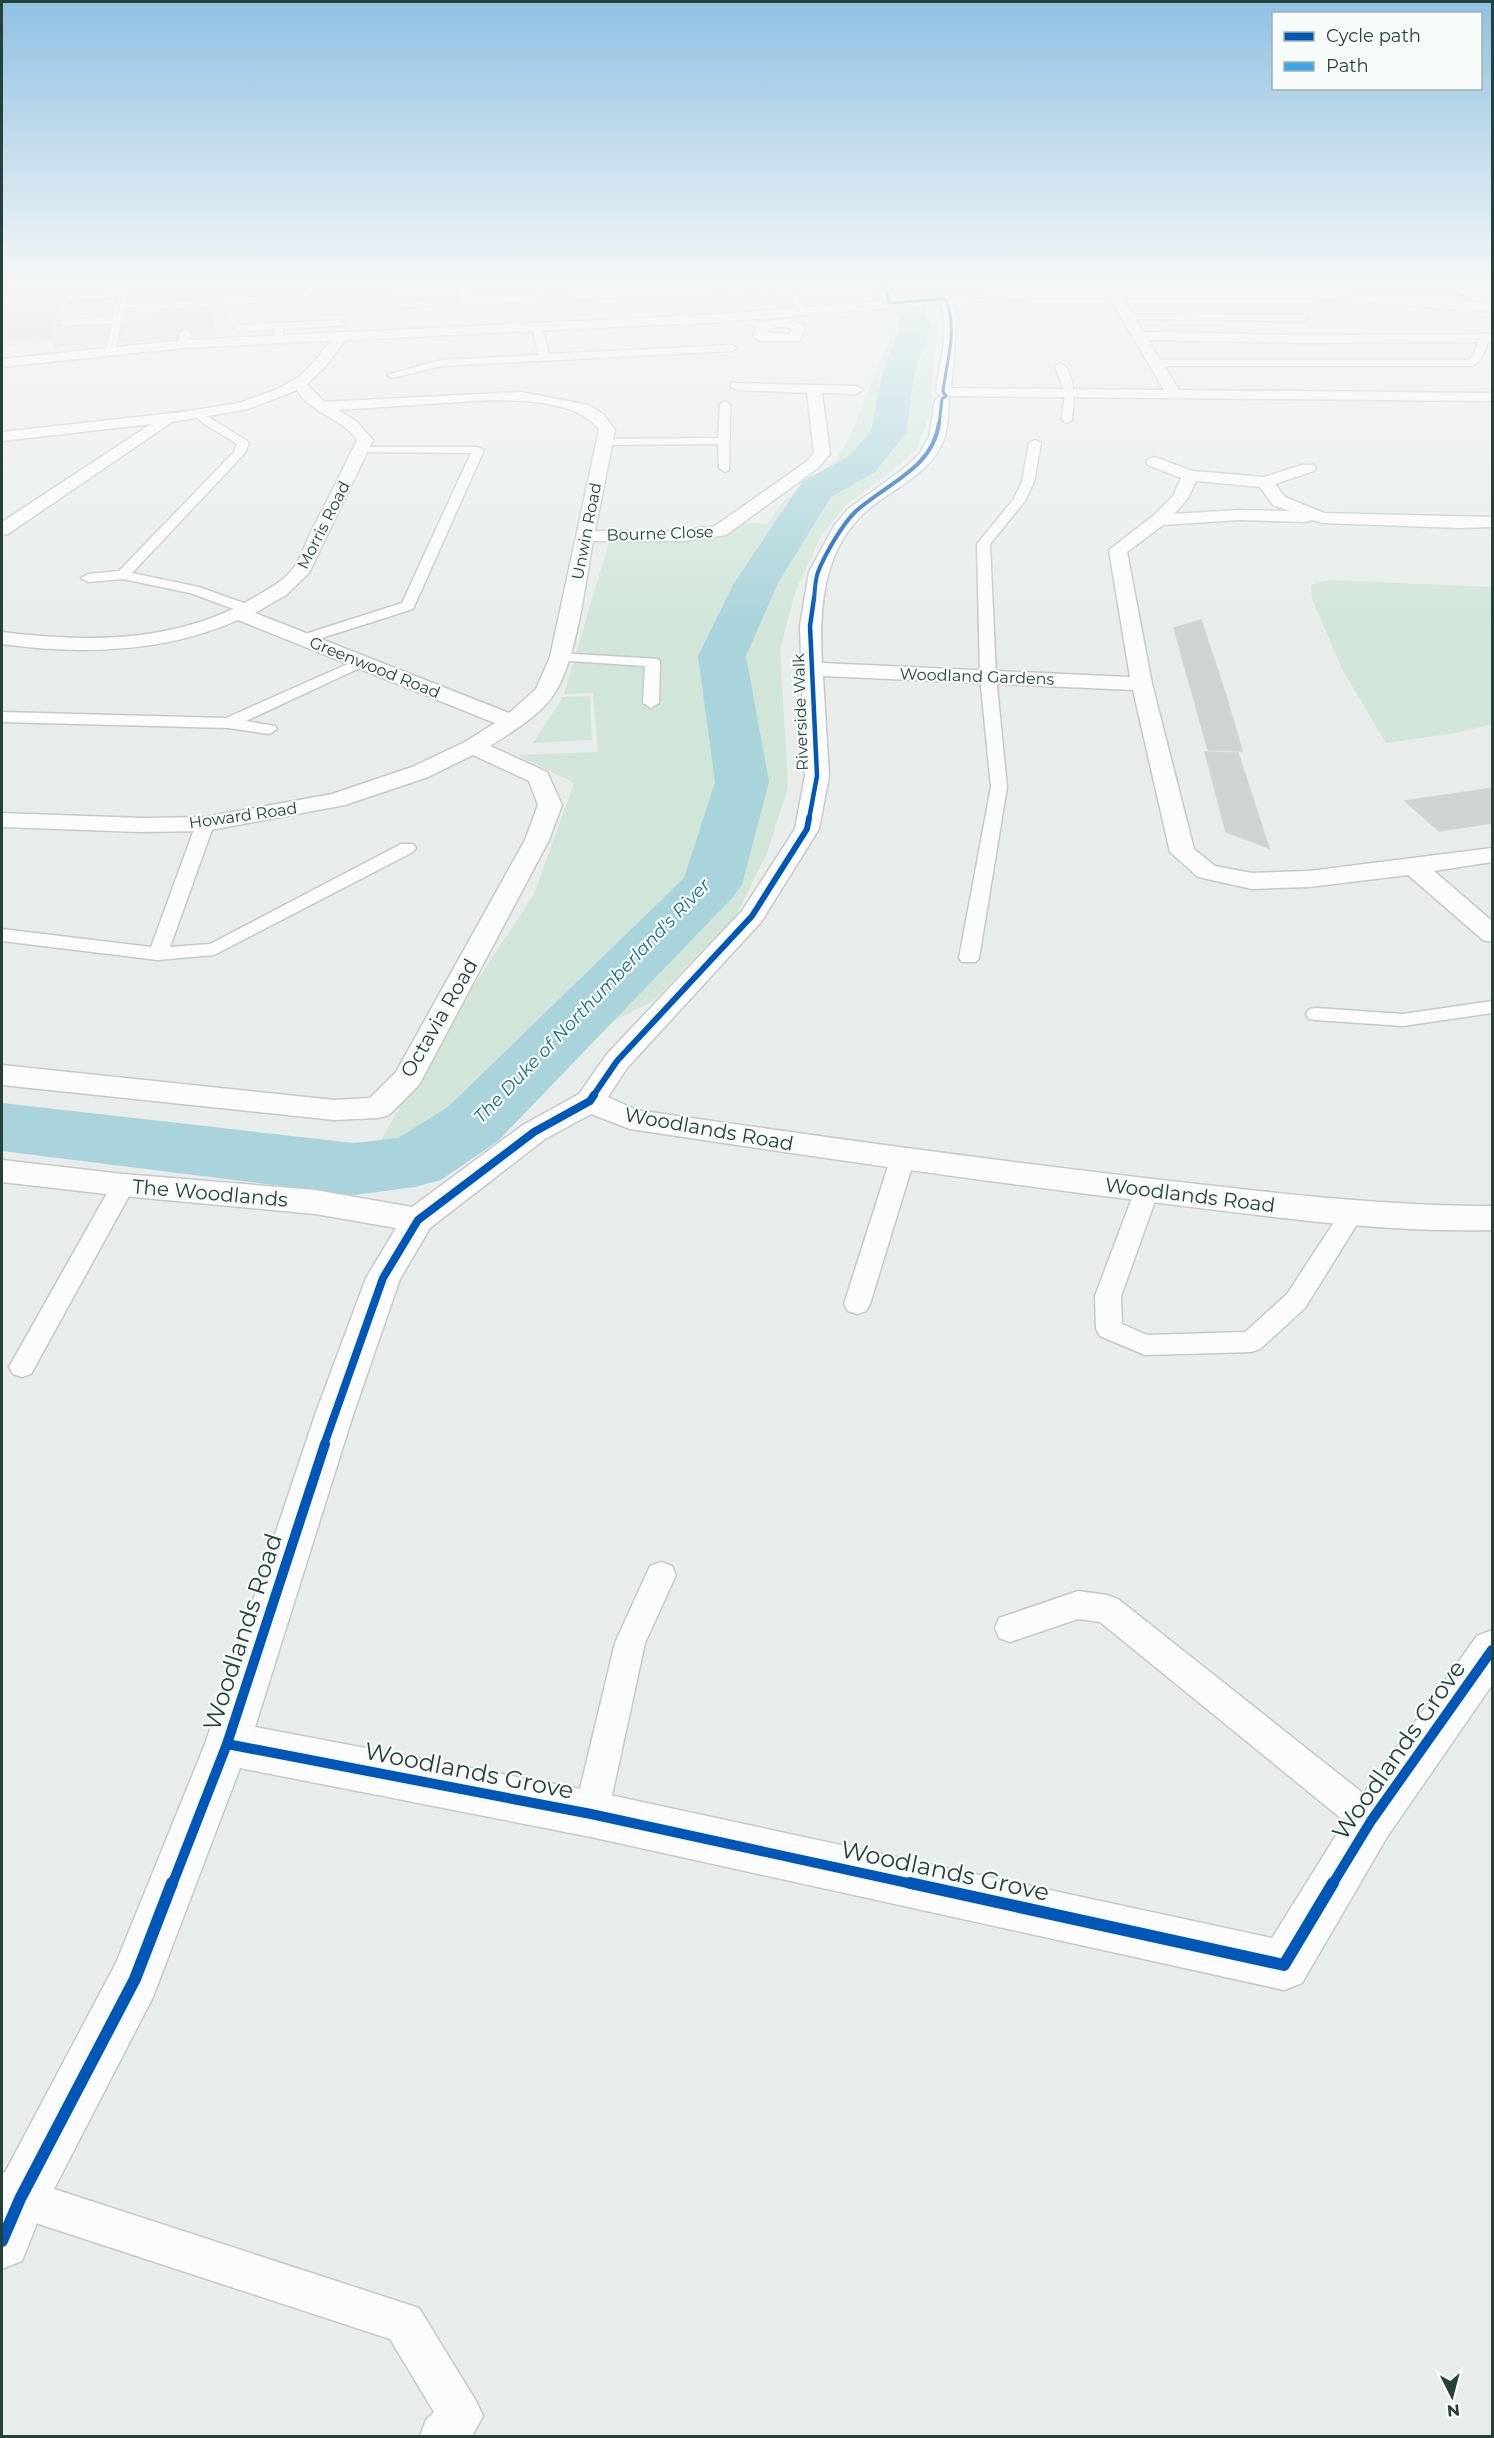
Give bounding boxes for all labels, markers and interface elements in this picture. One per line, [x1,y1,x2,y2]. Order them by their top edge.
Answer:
legend [1272,12,1482,90]
text: Cycle path [1326,25,1421,47]
text: Path [1326,55,1369,77]
street label: Morris Road [293,478,354,572]
street label: Unwin Road [568,481,605,581]
street label: Bourne Close [606,522,714,545]
street label: Greenwood Road [307,633,443,702]
street label: Riverside Walk [789,653,812,771]
street label: Woodland Gardens [899,664,1055,689]
street label: Howard Road [188,798,298,832]
water label: The Duke of Northumberland's River [469,874,716,1128]
street label: Octavia Road [395,954,483,1082]
street label: Woodlands Road [623,1102,795,1156]
street label: Woodlands Road [1104,1173,1276,1217]
street label: The Woodlands [131,1174,289,1212]
street label: Woodlands Road [197,1530,288,1734]
street label: Woodlands Grove [1326,1654,1471,1845]
street label: Woodlands Grove [362,1736,576,1805]
street label: Woodlands Grove [838,1834,1052,1907]
north arrow [1422,2366,1482,2426]
text: N [1446,2400,1461,2421]

